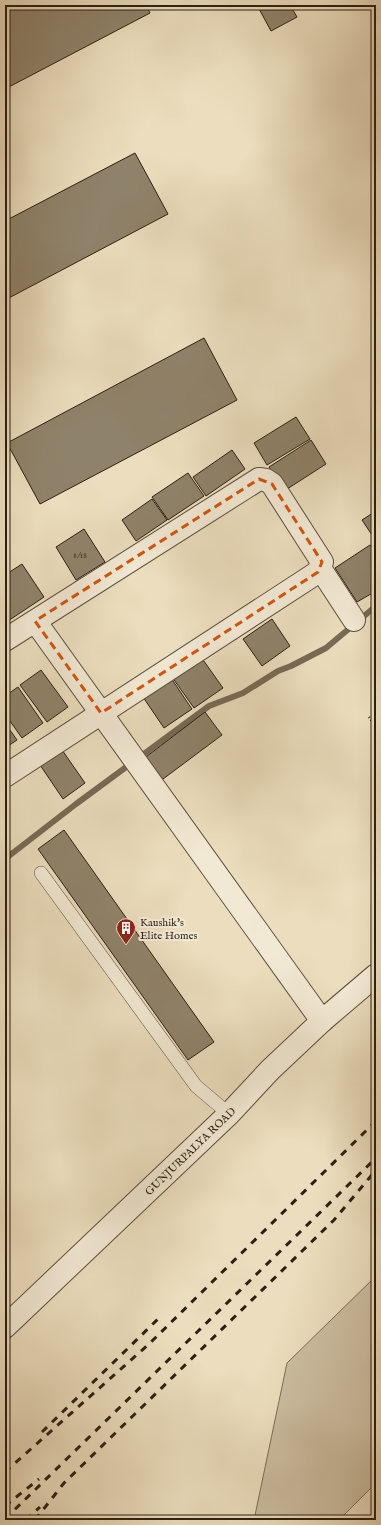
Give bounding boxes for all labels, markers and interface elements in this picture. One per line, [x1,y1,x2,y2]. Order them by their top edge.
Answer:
house number: 8/18 [73,550,87,561]
place label: Kaushik's Elite Homes [140,916,197,943]
building icon: Kaushik's Elite Homes [115,917,137,945]
street label: GUNJURPALYA ROAD [142,1105,239,1199]

